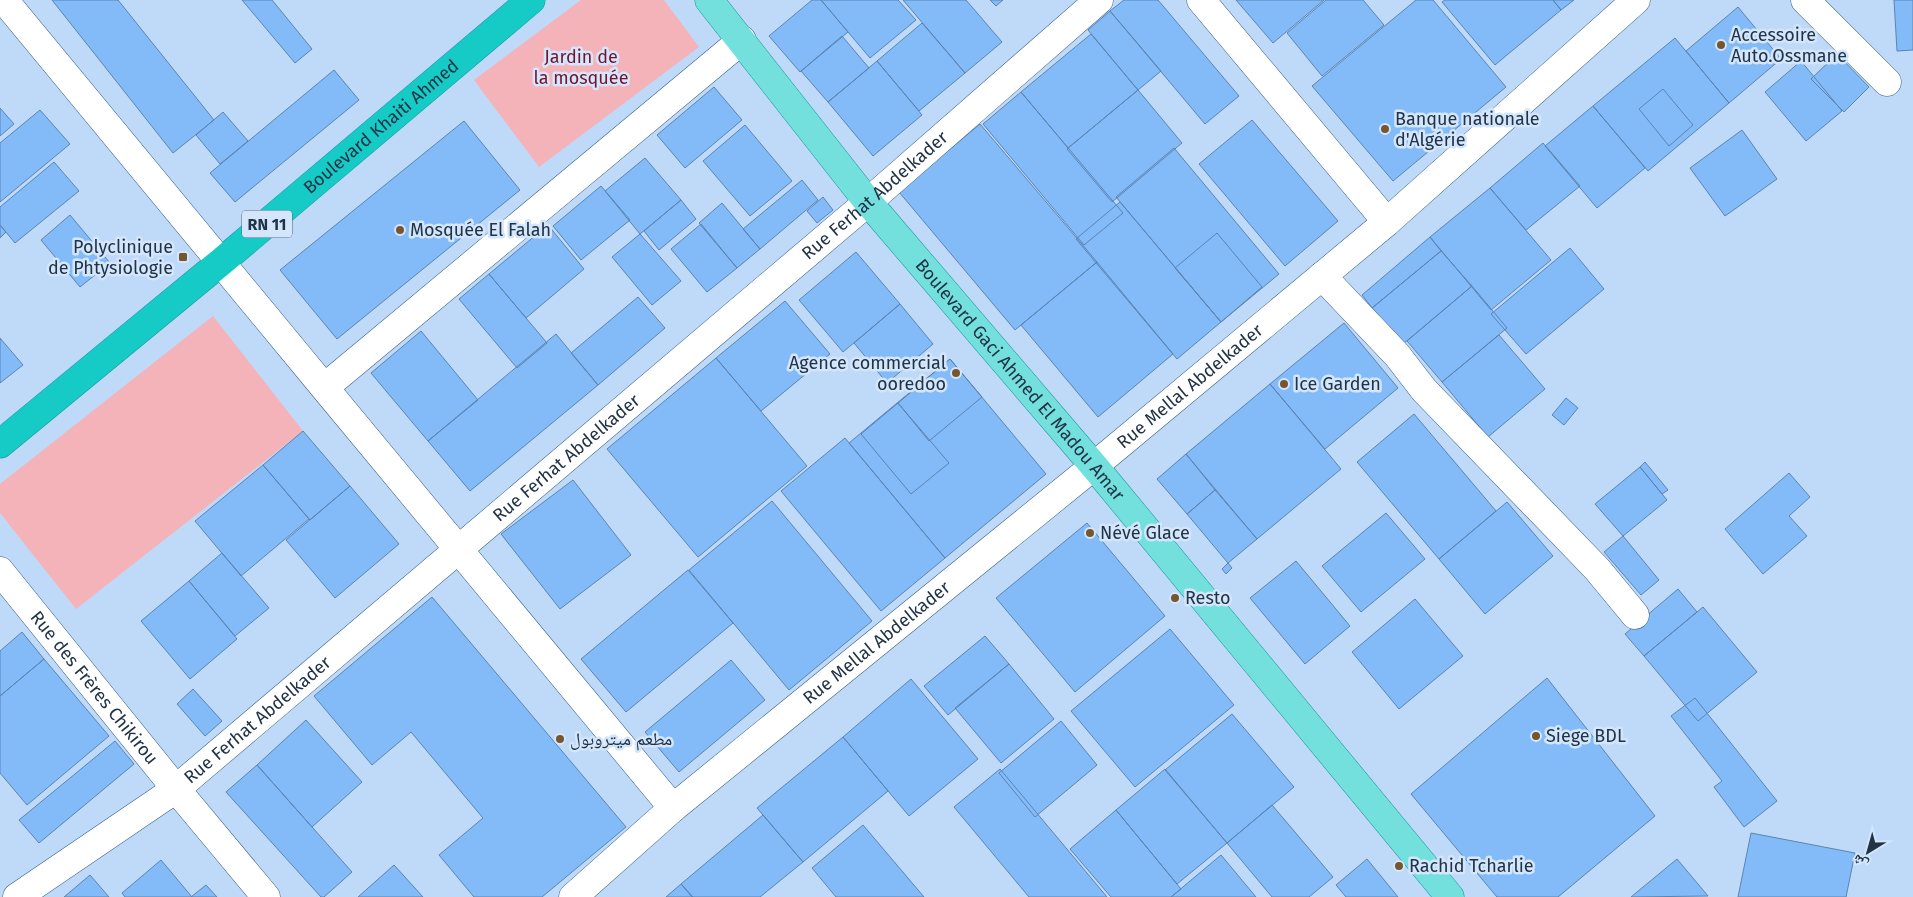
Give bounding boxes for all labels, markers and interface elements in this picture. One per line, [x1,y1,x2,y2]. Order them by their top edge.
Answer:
place label: Accessoire Auto.Ossmane [1731,24,1847,67]
marker: Accessoire Auto.Ossmane [1715,39,1727,51]
park label: Jardin de la mosquée [534,46,628,89]
street label: Boulevard Khaiti Ahmed [299,55,463,198]
place label: Banque nationale d'Algérie [1395,108,1540,151]
marker: Banque nationale d'Algérie [1379,123,1391,135]
street label: Rue Ferhat Abdelkader [797,126,952,264]
road number: RN 11 [242,210,292,238]
place label: Mosquée El Falah [410,219,551,241]
marker: Mosquée El Falah [394,224,406,236]
place label: Polyclinique de Phtysiologie [48,236,173,279]
marker: Polyclinique de Phtysiologie [177,251,189,263]
street label: Boulevard Gaci Ahmed El Madou Amar [911,254,1129,505]
street label: Rue Mellal Abdelkader [1112,319,1267,453]
place label: Agence commercial ooredoo [789,352,946,395]
marker: Agence commercial ooredoo [950,367,962,379]
place label: Ice Garden [1294,373,1381,395]
marker: Ice Garden [1278,378,1290,390]
street label: Rue Ferhat Abdelkader [488,389,644,526]
place label: Névé Glace [1100,522,1190,544]
marker: Névé Glace [1084,527,1096,539]
street label: Rue Mellal Abdelkader [798,576,954,709]
place label: Resto [1185,587,1231,609]
marker: Resto [1169,592,1181,604]
street label: Rue des Frères Chikirou [26,607,163,769]
street label: Rue Ferhat Abdelkader [179,651,335,788]
place label: Siege BDL [1546,725,1626,747]
place label: مطعم ميتروبول [570,728,672,751]
marker: Siege BDL [1530,730,1542,742]
marker: مطعم ميتروبول [554,733,566,745]
north arrow [1843,827,1893,877]
text: ش [1849,851,1872,873]
place label: Rachid Tcharlie [1409,855,1534,877]
marker: Rachid Tcharlie [1393,860,1405,872]

